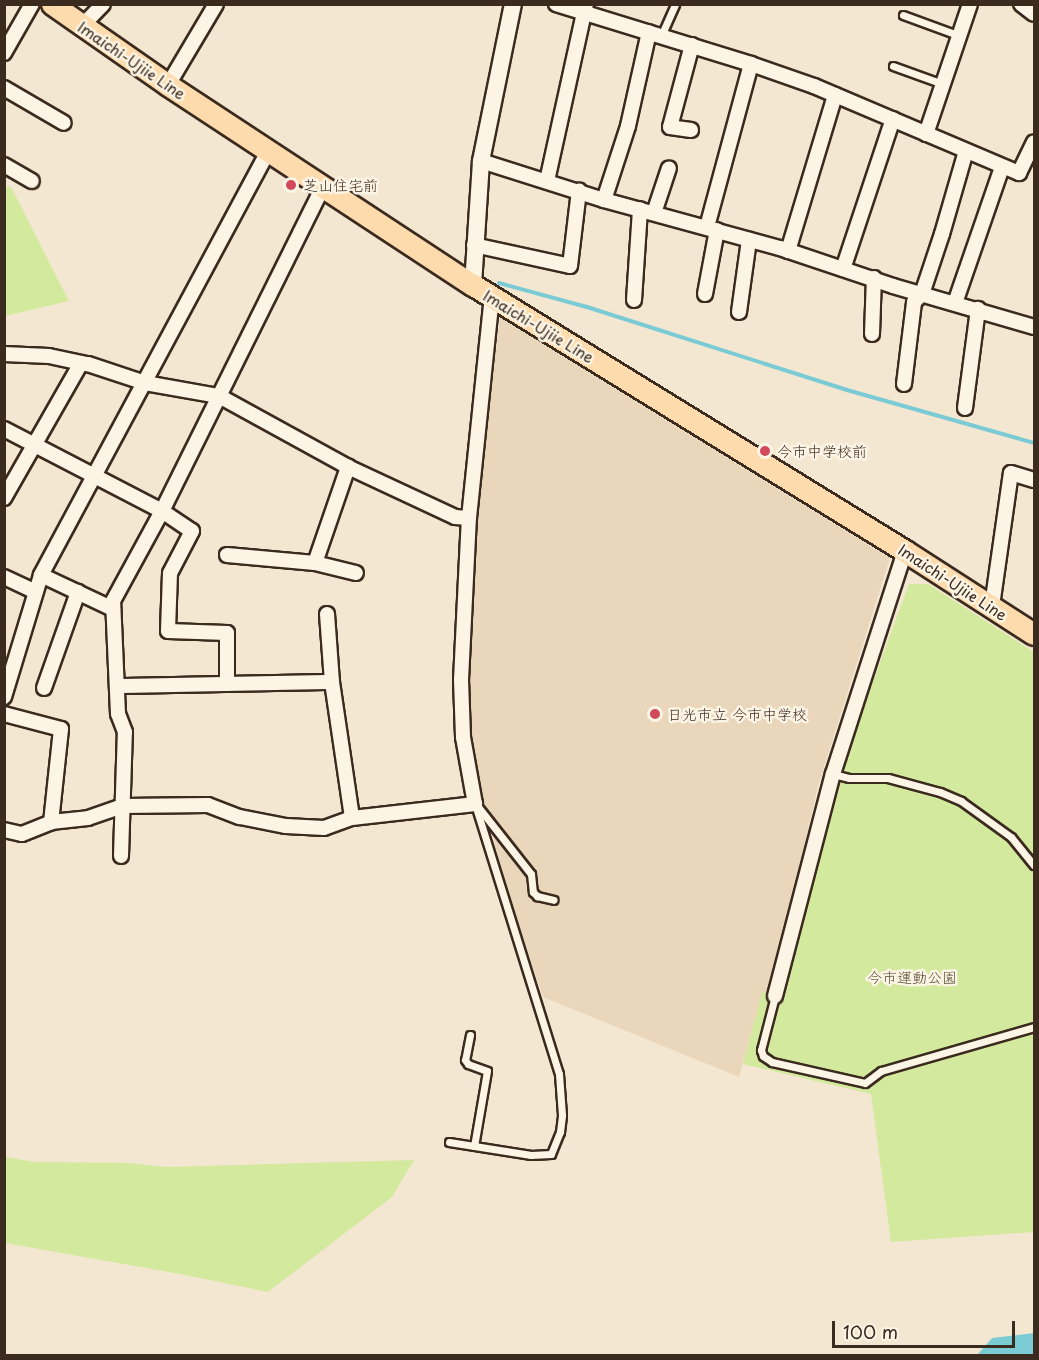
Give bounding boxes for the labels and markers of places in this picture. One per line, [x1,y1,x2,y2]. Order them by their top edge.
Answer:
place label: 芝山住宅前 [303,176,378,194]
marker: 芝山住宅前 [284,178,298,192]
place label: 今市中学校前 [777,442,867,460]
marker: 今市中学校前 [758,444,772,458]
place label: 日光市立 今市中学校 [667,705,807,723]
marker: 日光市立 今市中学校 [648,707,662,721]

